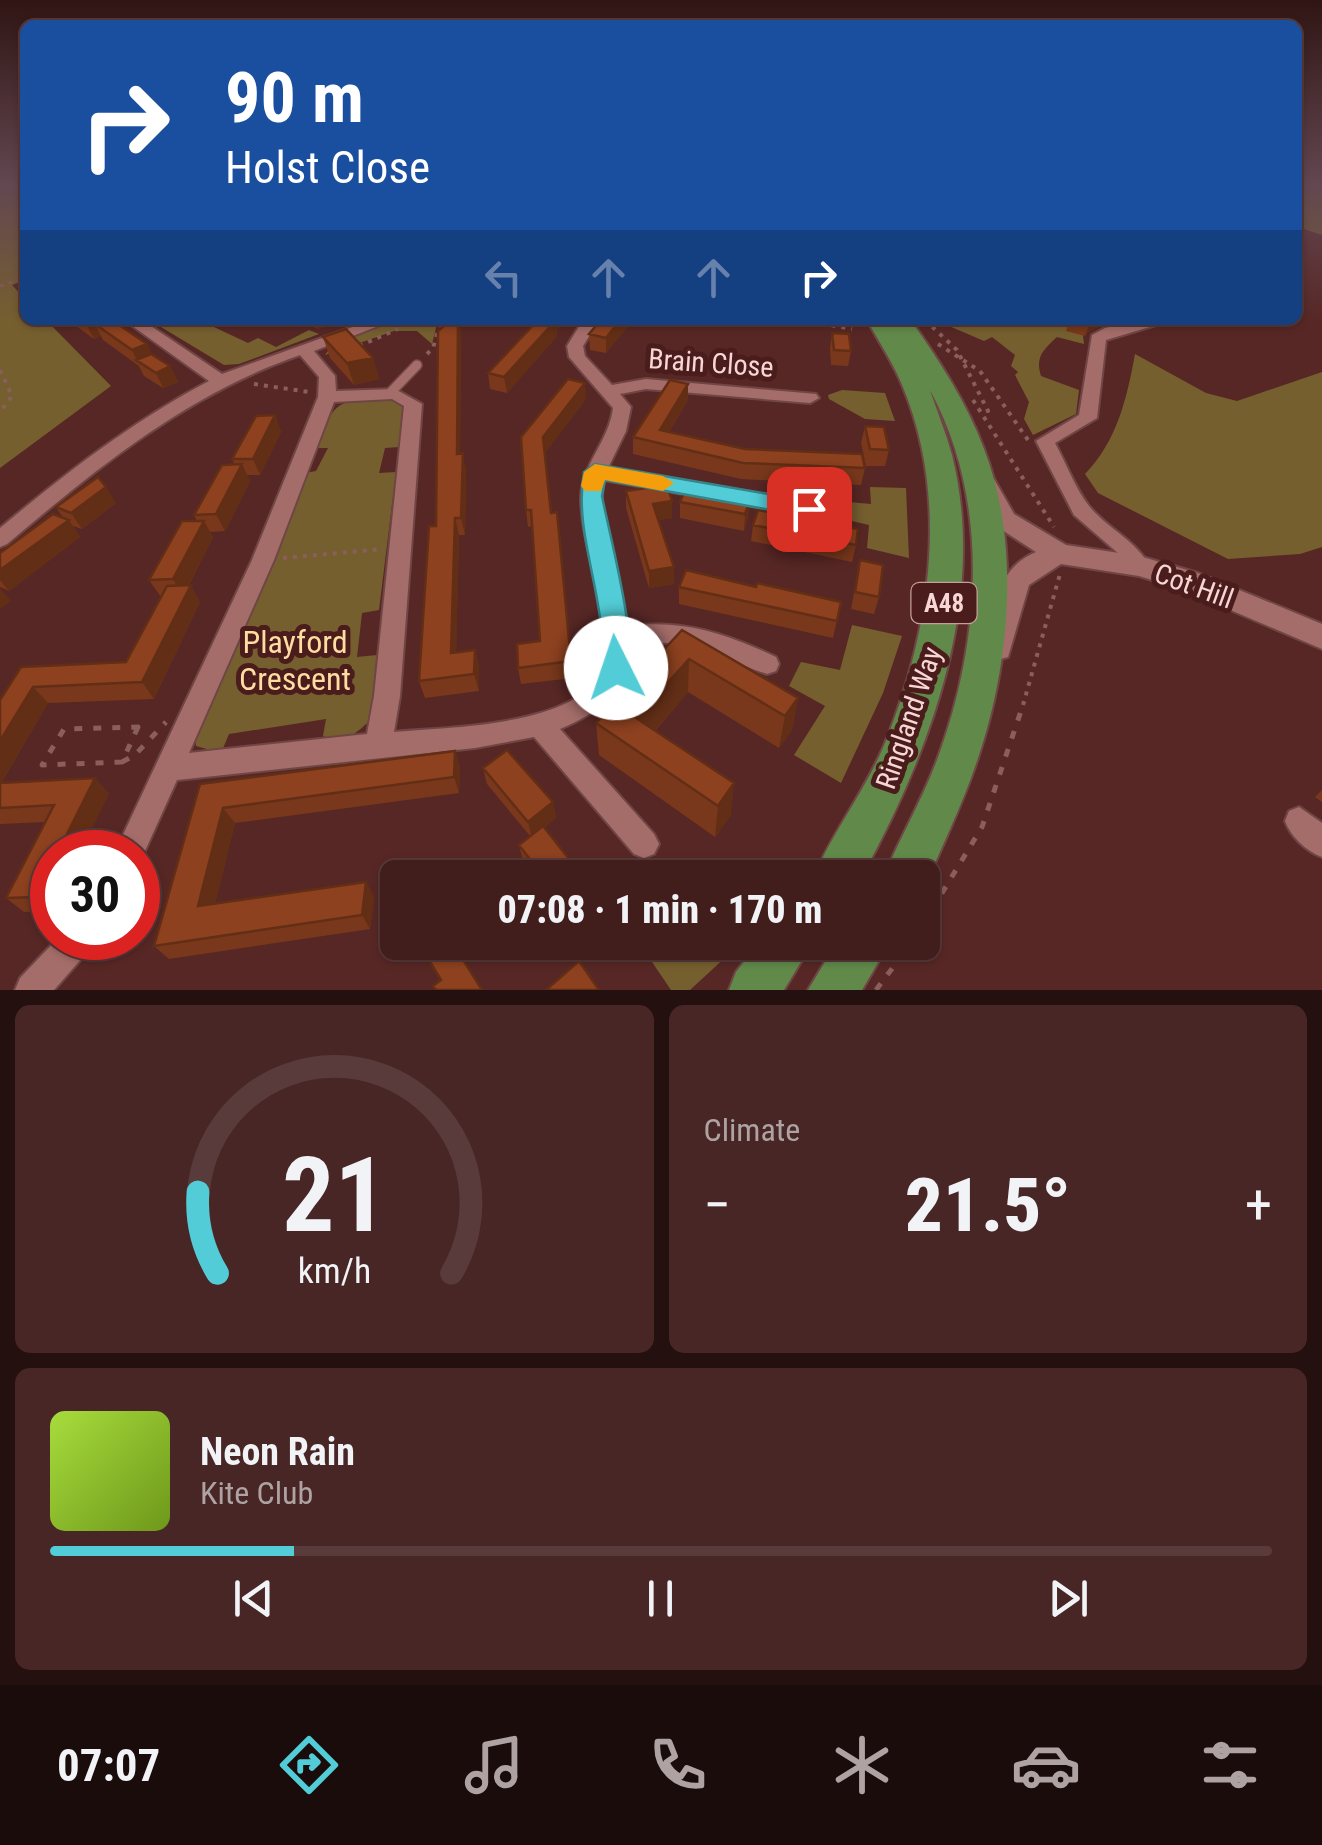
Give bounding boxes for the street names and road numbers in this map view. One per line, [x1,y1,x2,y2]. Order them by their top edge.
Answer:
street label: Brain Close [647,342,775,384]
street label: Cot Hill [1150,557,1238,615]
road number: A48 [912,583,976,623]
street label: Ringland Way [869,642,949,793]

